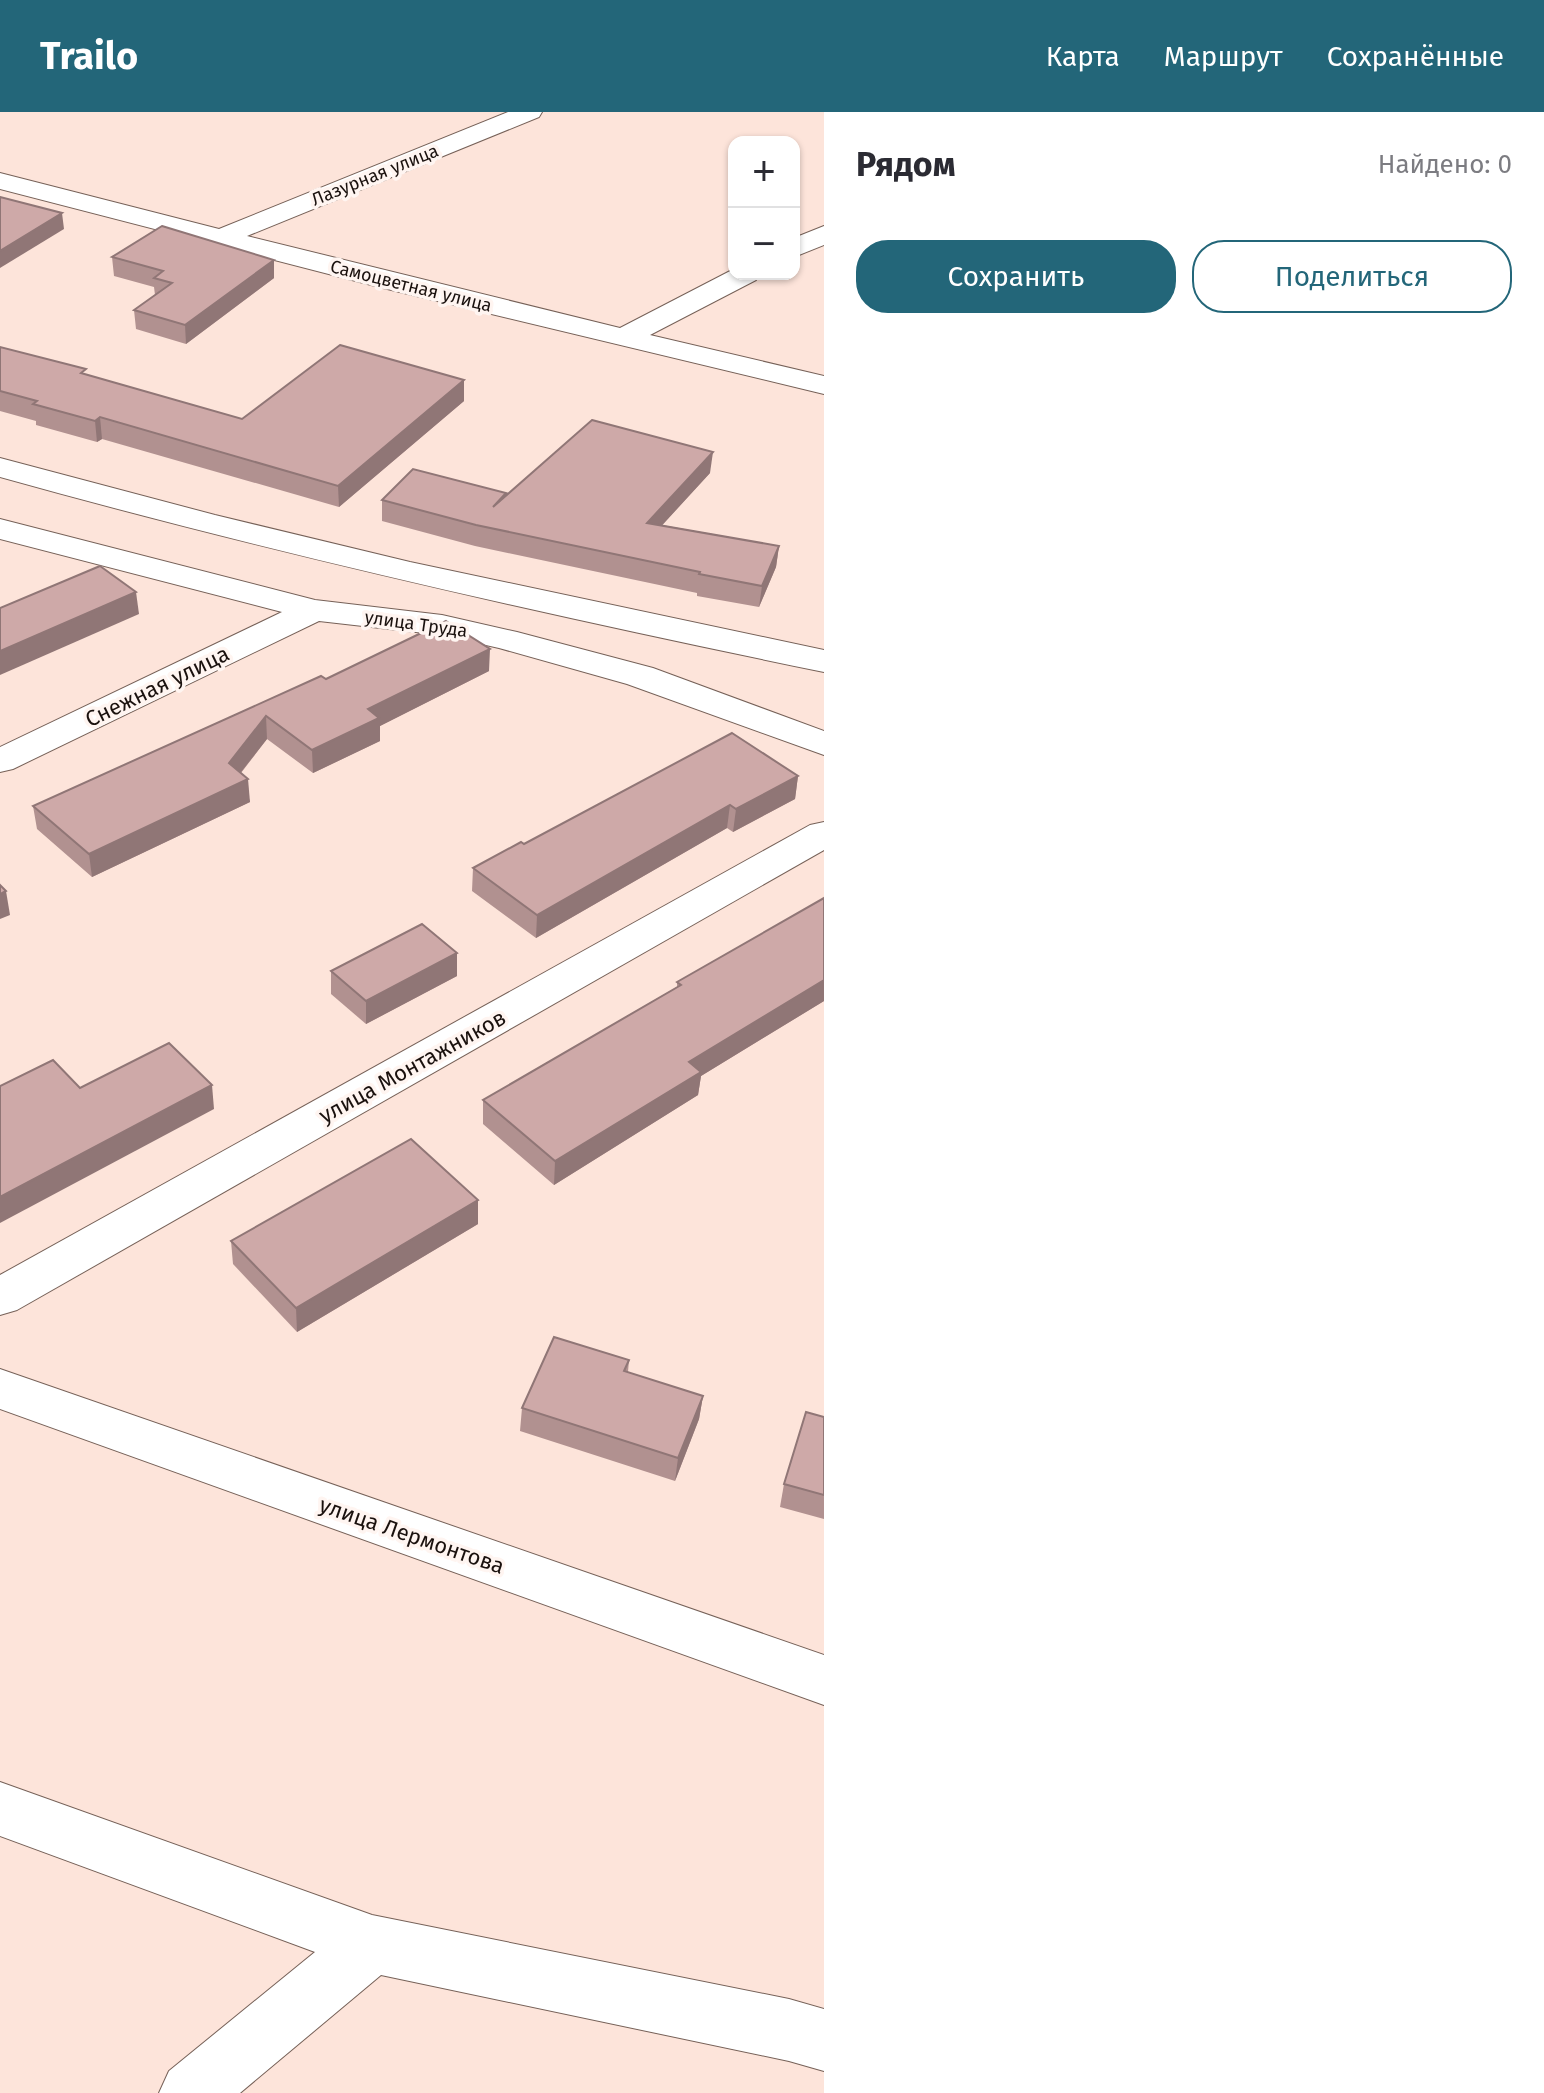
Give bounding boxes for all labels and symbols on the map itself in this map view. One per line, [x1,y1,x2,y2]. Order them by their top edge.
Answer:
street label: Лазурная улица [308,139,442,211]
street label: Самоцветная улица [328,255,494,317]
street label: улица Труда [363,606,469,642]
street label: Снежная улица [81,640,234,733]
street label: улица Монтажников [314,1004,510,1129]
street label: улица Лермонтова [316,1491,508,1580]

